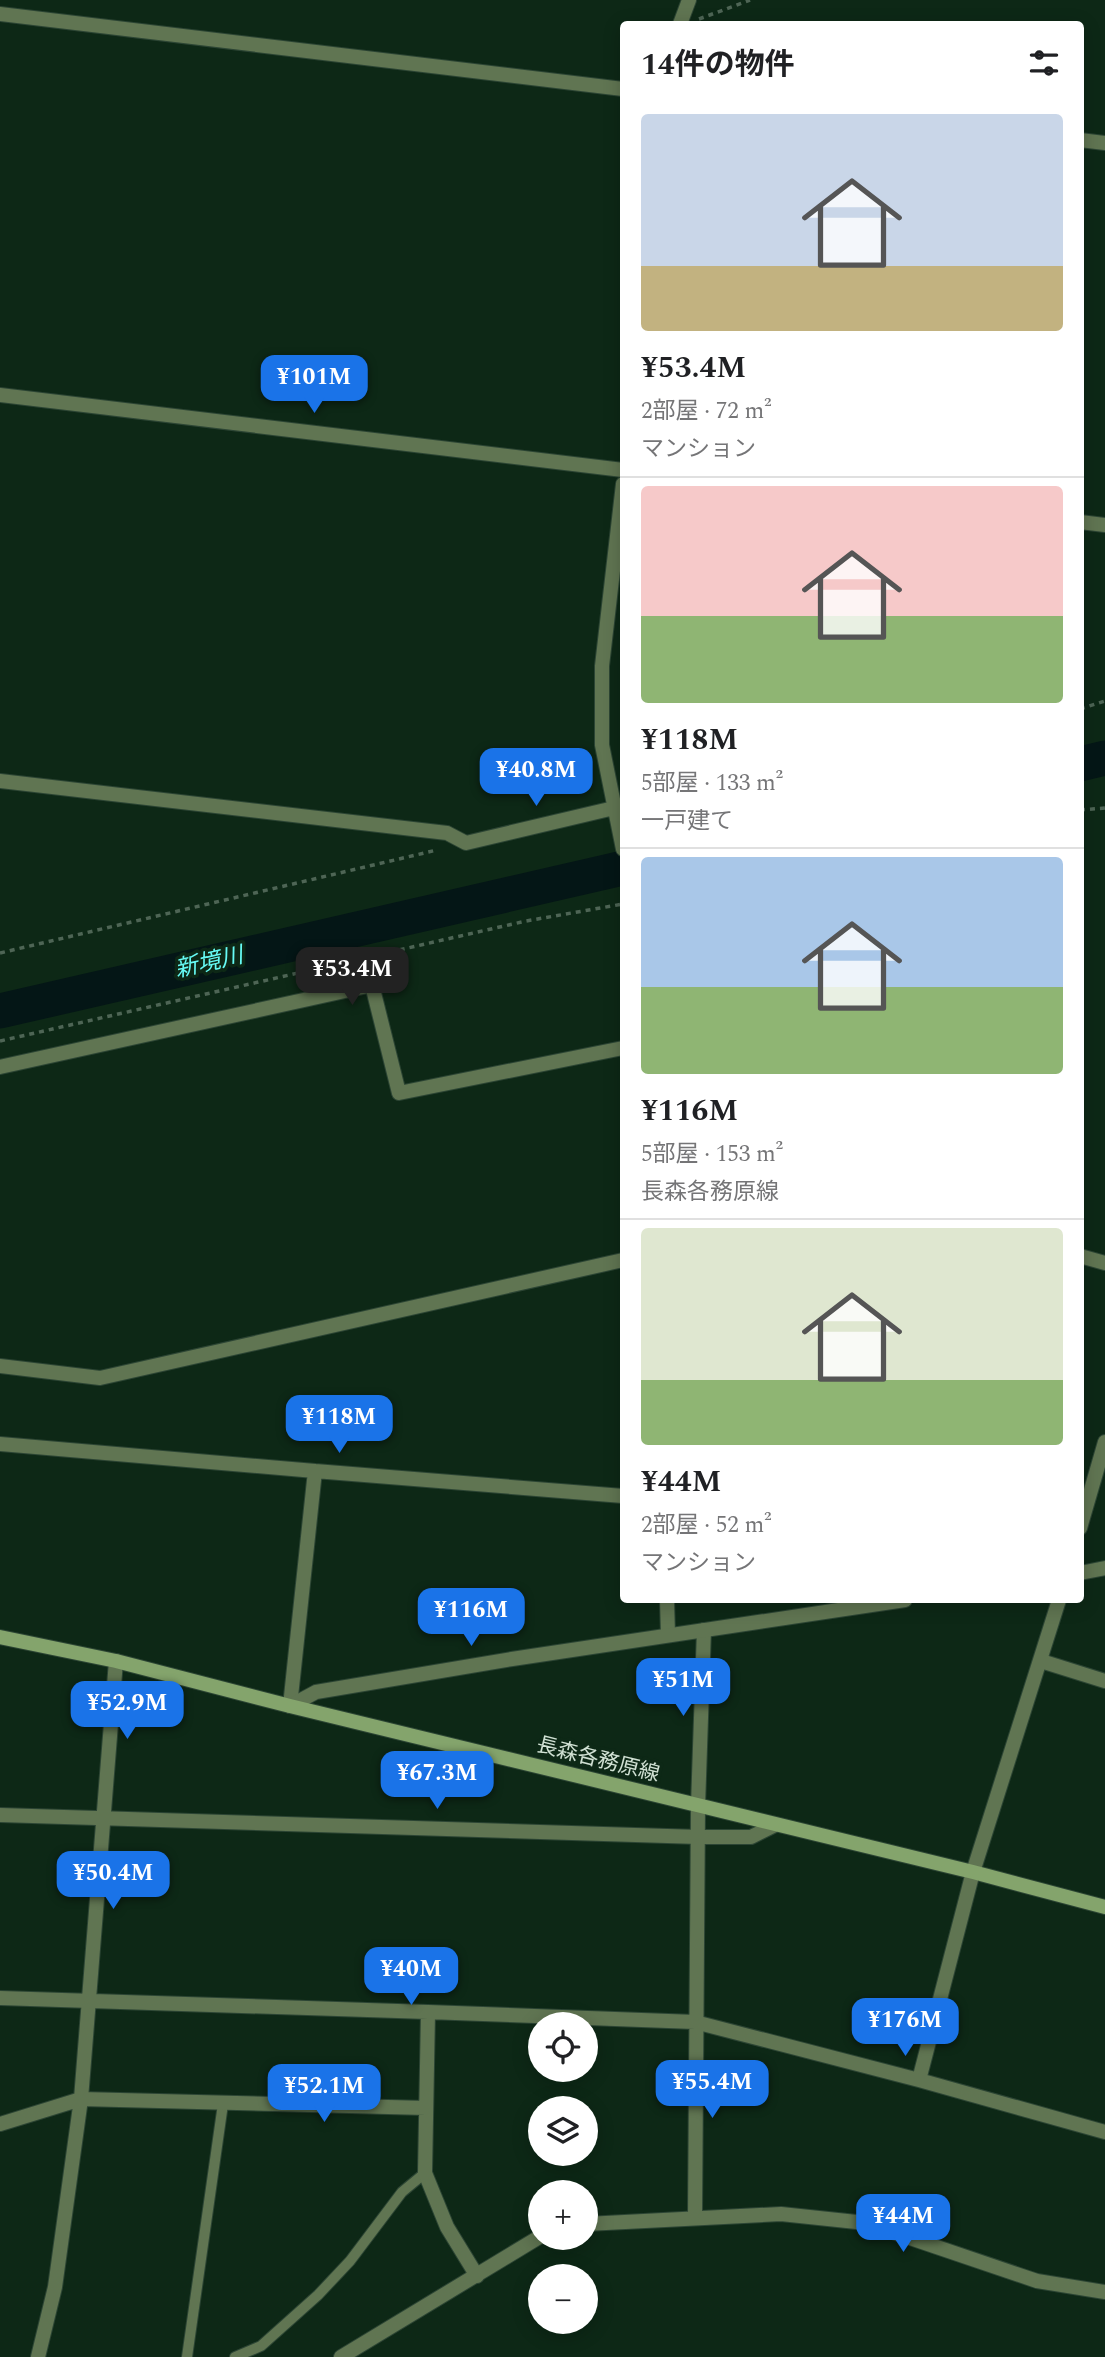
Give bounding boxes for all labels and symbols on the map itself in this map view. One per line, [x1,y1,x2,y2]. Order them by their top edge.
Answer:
pin: ¥101M [265,356,363,415]
pin: ¥40.8M [479,748,593,808]
water label: 新境川 [171,938,249,988]
pin: ¥53.4M [295,948,409,1007]
pin: ¥118M [290,1396,388,1455]
pin: ¥116M [422,1588,520,1648]
pin: ¥51M [642,1658,724,1718]
pin: ¥52.9M [70,1682,184,1741]
street label: 長森各務原線 [533,1729,663,1791]
pin: ¥67.3M [380,1752,494,1811]
pin: ¥50.4M [56,1852,170,1911]
pin: ¥40M [370,1948,452,2007]
pin: ¥176M [856,1998,954,2058]
pin: ¥55.4M [655,2060,769,2120]
pin: ¥52.1M [267,2064,381,2124]
pin: ¥44M [862,2194,944,2254]

